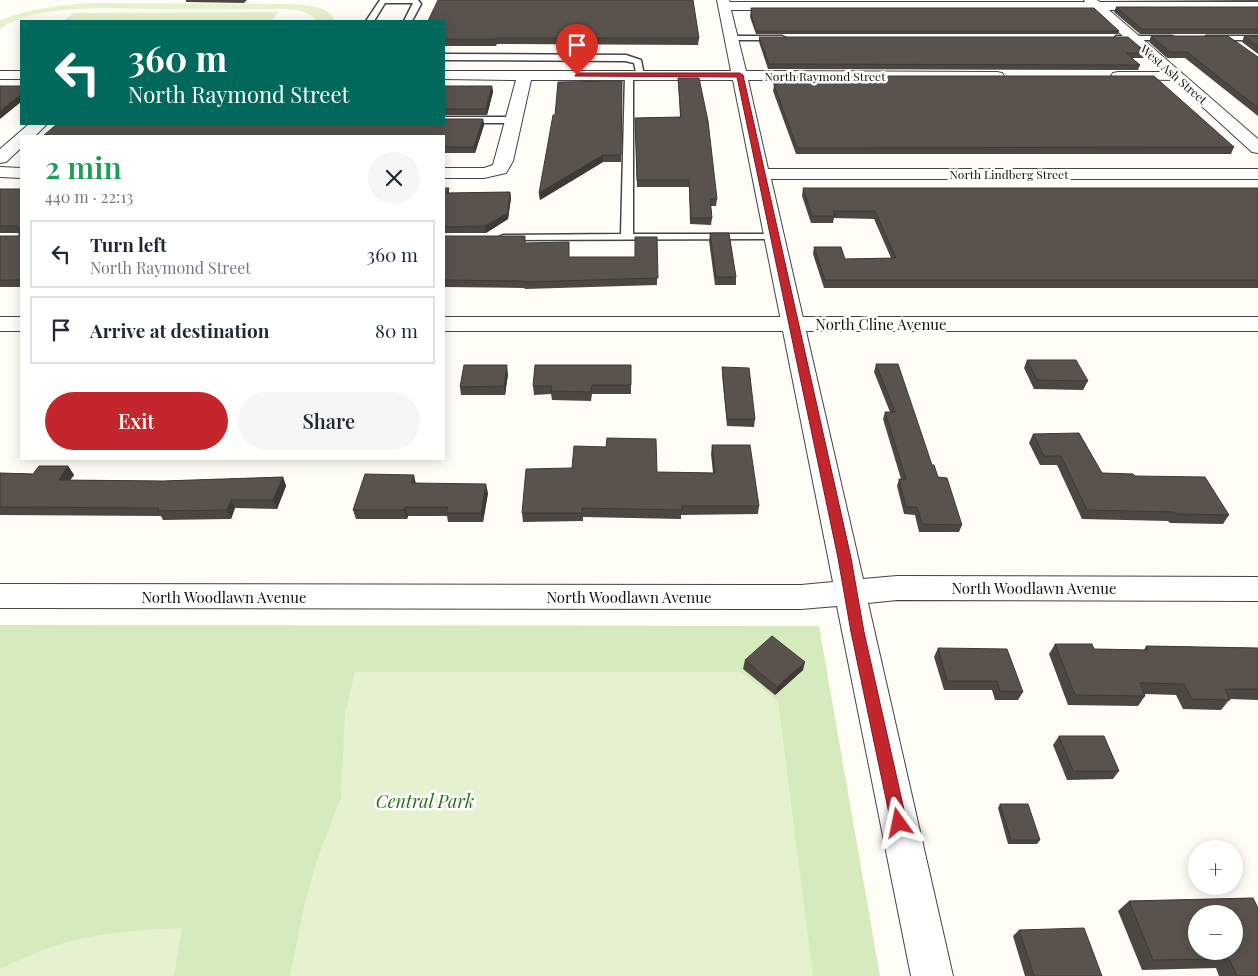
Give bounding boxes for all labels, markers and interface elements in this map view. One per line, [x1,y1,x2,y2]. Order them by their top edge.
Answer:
pin [556,24,598,75]
icon: arrive [563,31,591,59]
text: 360 m [128,34,227,81]
icon: left [45,40,110,105]
street label: West Ash Street [1137,40,1211,108]
street label: North Raymond Street [765,68,886,84]
text: North Raymond Street [128,79,349,109]
text: 2 min [45,147,122,187]
button: close [368,152,420,204]
street label: North Lindberg Street [950,166,1069,182]
text: 440 m · 22:13 [45,186,133,207]
text: Turn left [90,231,167,257]
icon: left [47,240,75,268]
text: 360 m [367,241,418,267]
text: North Raymond Street [90,257,251,278]
street label: North Cline Avenue [815,314,947,334]
icon: arrive [47,316,75,344]
text: Arrive at destination [90,317,270,343]
text: 80 m [375,317,418,343]
button: Exit [45,392,228,450]
button: Share [238,392,420,450]
street label: North Woodlawn Avenue [951,578,1117,598]
street label: North Woodlawn Avenue [141,587,307,607]
street label: North Woodlawn Avenue [546,587,712,607]
park label: Central Park [376,789,474,813]
position arrow [872,796,924,848]
map controls [1188,840,1243,960]
button: + [1188,840,1243,895]
button: − [1188,905,1243,960]

